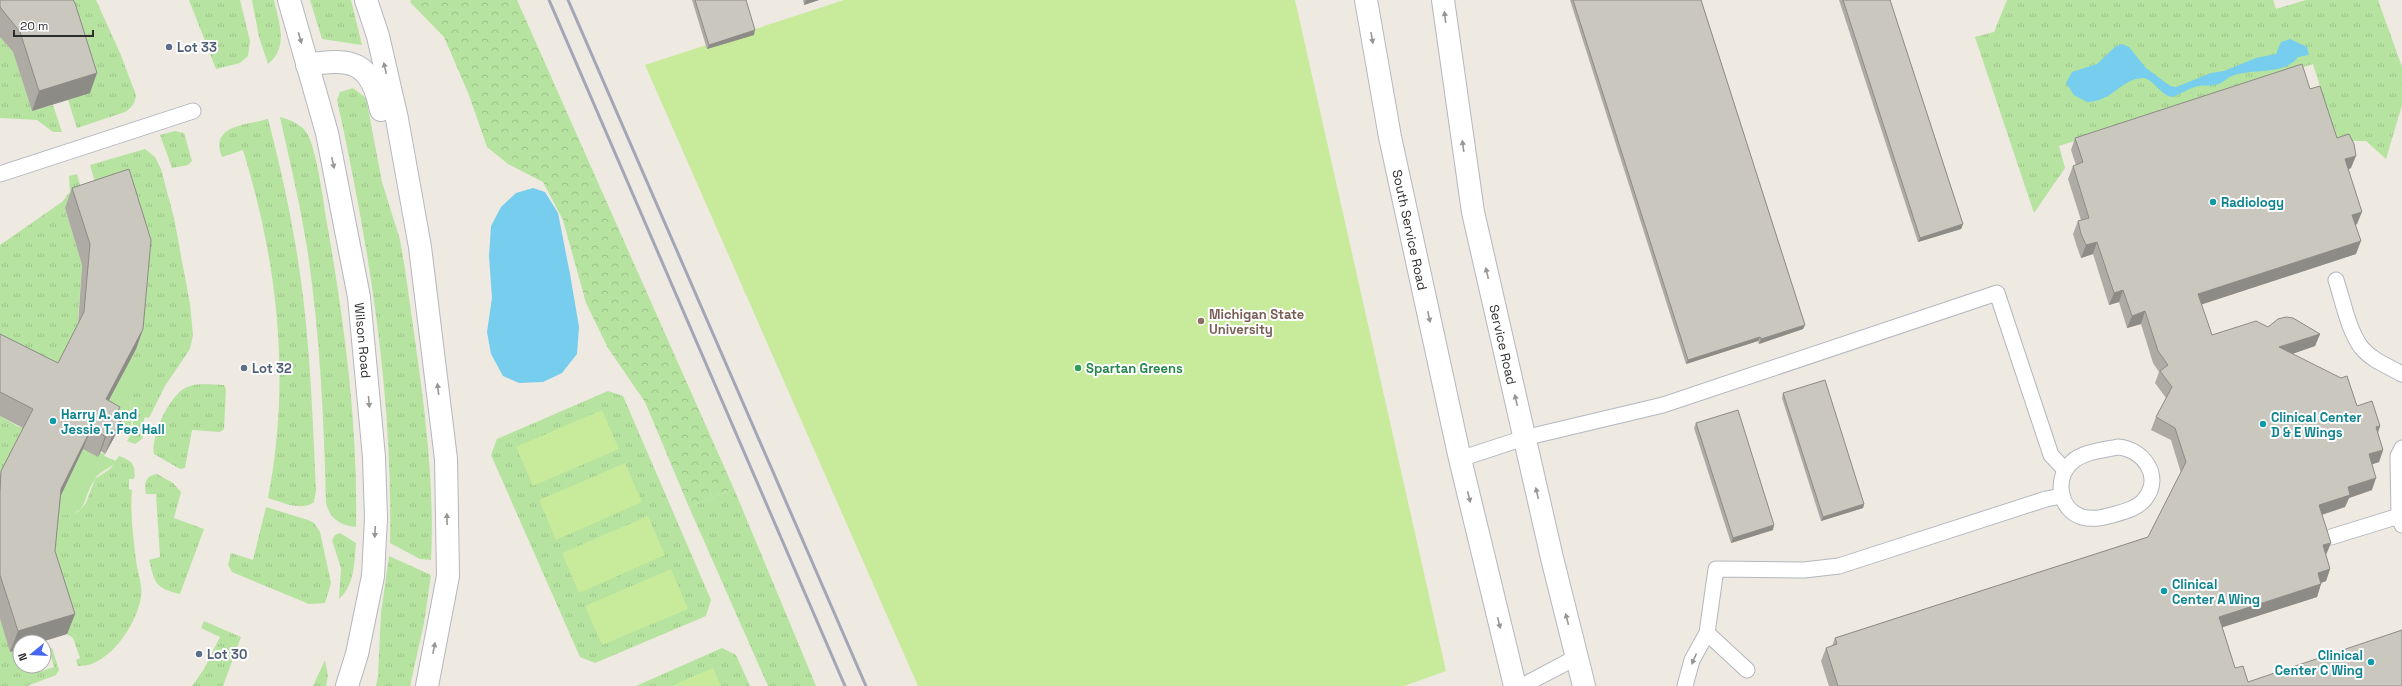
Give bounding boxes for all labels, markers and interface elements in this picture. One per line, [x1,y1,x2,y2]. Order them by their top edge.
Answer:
one-way arrow [1442,11,1448,23]
scale bar [14,12,93,38]
text: 20 m [20,18,48,34]
one-way arrow [297,32,303,44]
one-way arrow [1370,32,1376,45]
place label: Lot 33 [177,39,217,56]
marker: Lot 33 [164,42,174,52]
one-way arrow [382,62,388,74]
one-way arrow [1460,140,1466,152]
one-way arrow [330,157,336,169]
street label: South Service Road [1388,168,1431,292]
place label: Radiology [2221,194,2284,211]
marker: Radiology [2208,197,2218,207]
one-way arrow [1484,267,1490,279]
street label: Wilson Road [351,302,375,379]
street label: Service Road [1485,303,1520,386]
place label: Michigan State University [1209,306,1304,338]
one-way arrow [1426,311,1432,323]
marker: Michigan State University [1196,316,1206,326]
place label: Lot 32 [252,360,292,377]
place label: Spartan Greens [1086,360,1183,377]
marker: Lot 32 [239,363,249,373]
marker: Spartan Greens [1073,363,1083,373]
one-way arrow [435,383,441,396]
one-way arrow [1512,394,1518,406]
one-way arrow [366,396,372,408]
place label: Harry A. and Jessie T. Fee Hall [61,406,165,438]
place label: Clinical Center D & E Wings [2271,409,2362,441]
marker: Harry A. and Jessie T. Fee Hall [48,416,58,426]
marker: Clinical Center D & E Wings [2258,419,2268,429]
one-way arrow [1534,487,1540,499]
one-way arrow [1466,491,1472,503]
one-way arrow [444,512,450,525]
one-way arrow [372,526,379,538]
place label: Clinical Center A Wing [2172,576,2260,608]
marker: Clinical Center A Wing [2159,586,2169,596]
one-way arrow [1564,613,1570,626]
one-way arrow [1497,617,1503,629]
north arrow [12,634,52,674]
one-way arrow [432,642,438,654]
place label: Lot 30 [207,646,247,663]
place label: Clinical Center C Wing [2275,647,2363,679]
marker: Lot 30 [194,649,204,659]
text: N [15,651,30,663]
one-way arrow [1691,653,1697,664]
marker: Clinical Center C Wing [2366,657,2376,667]

